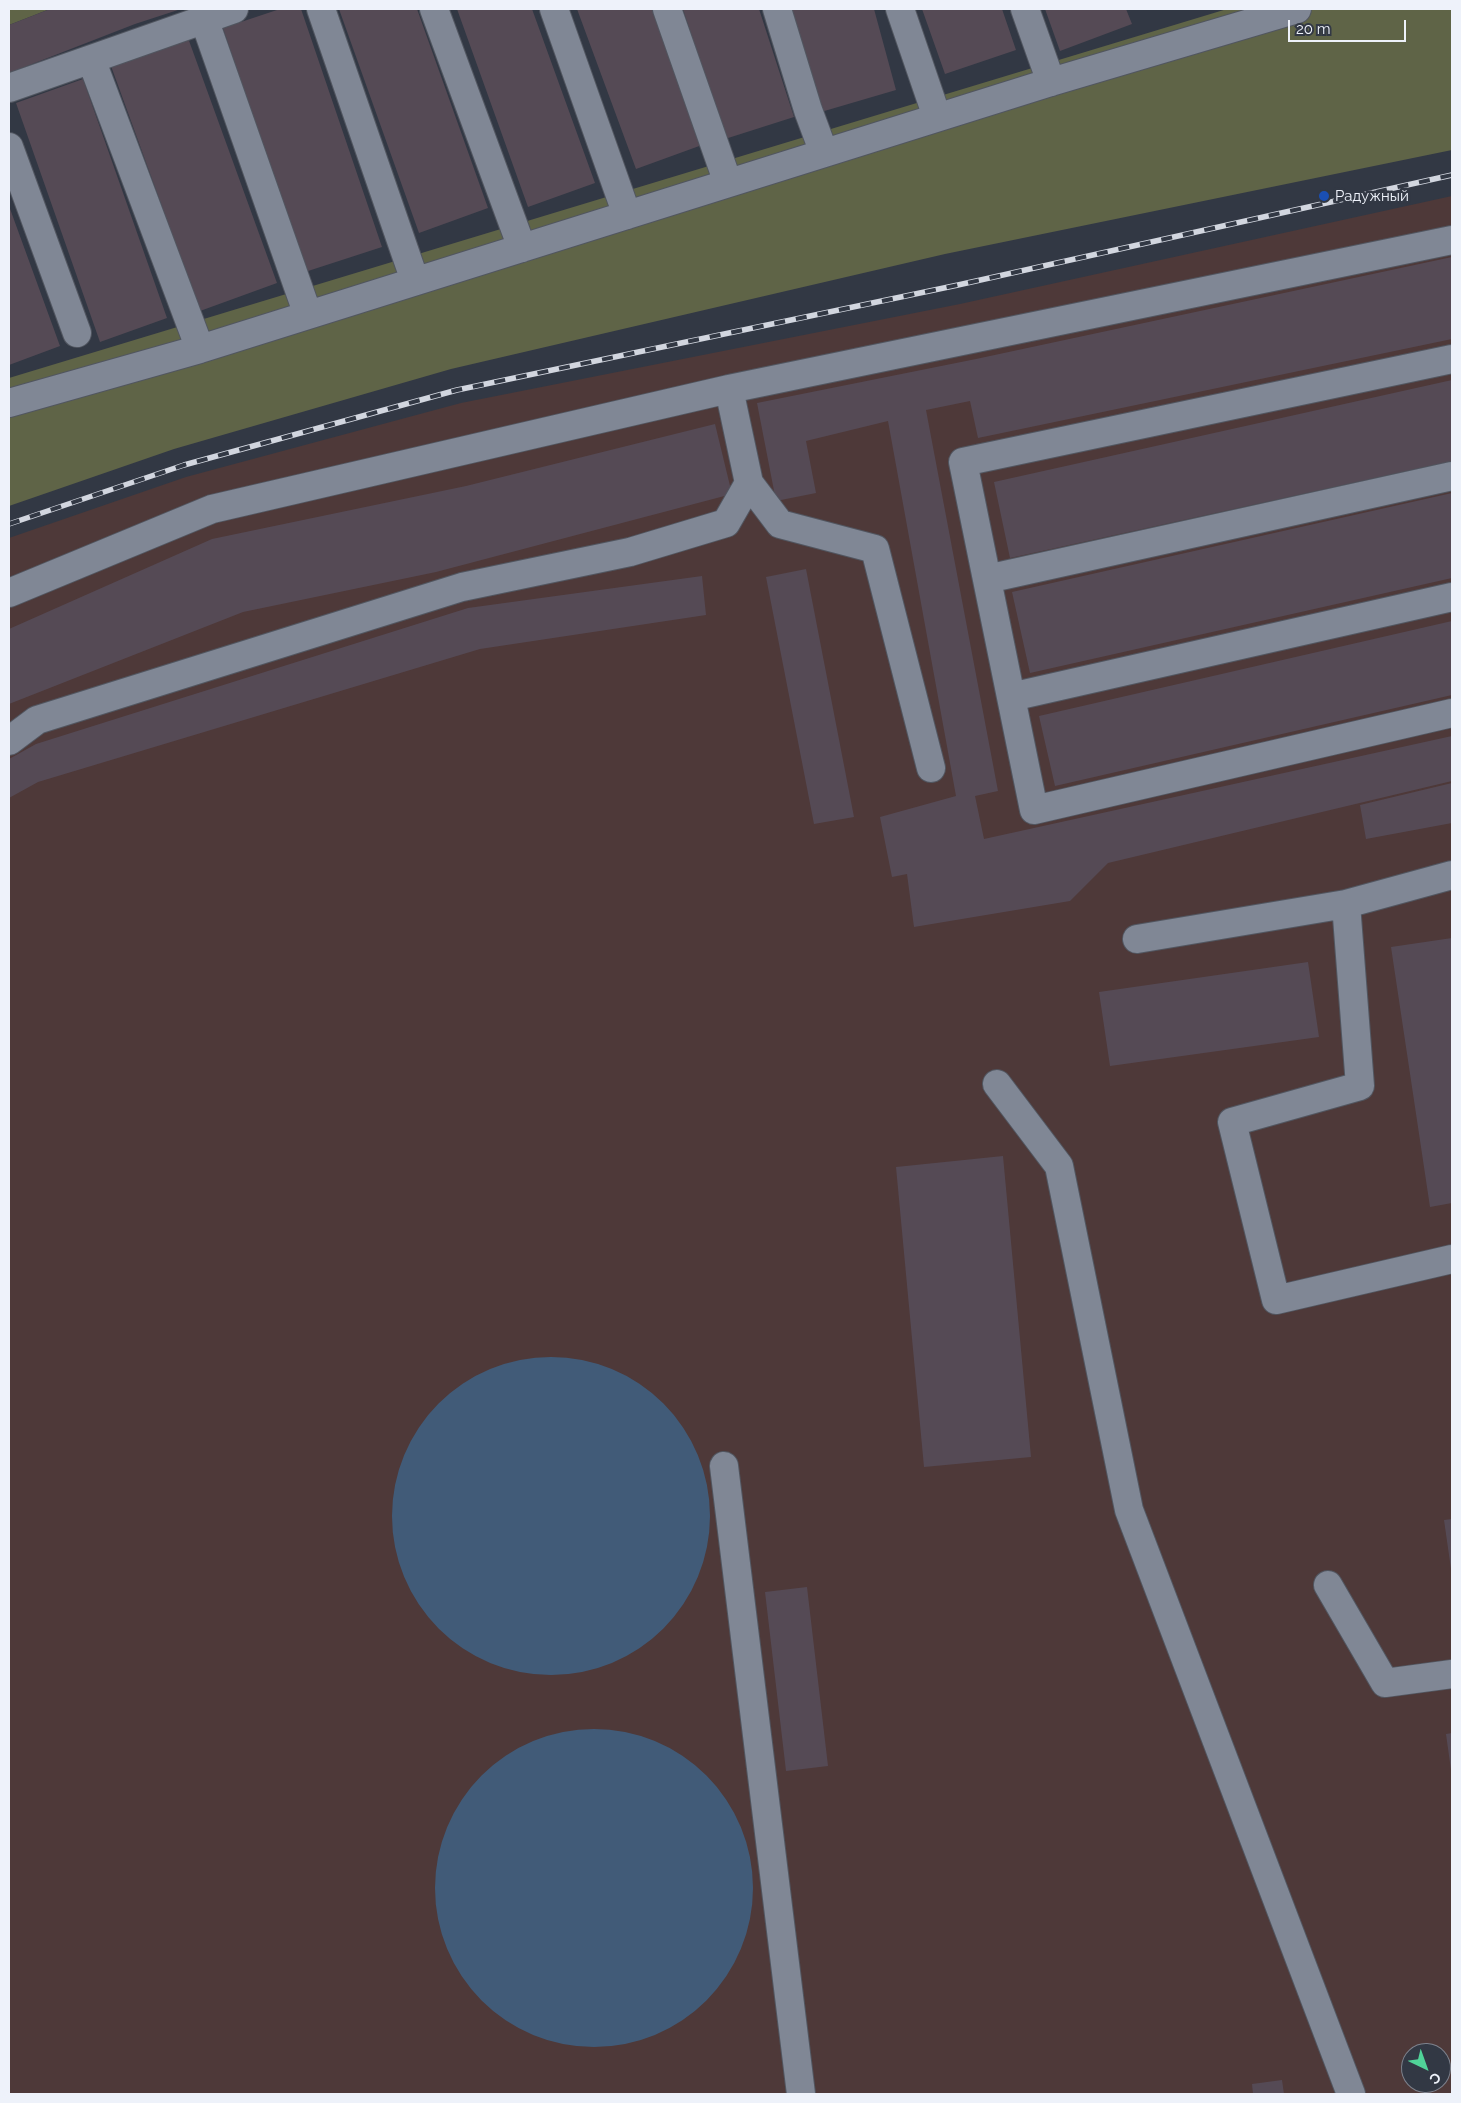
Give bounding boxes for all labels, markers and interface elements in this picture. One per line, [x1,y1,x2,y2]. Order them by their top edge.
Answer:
scale bar [1291,10,1408,42]
text: 20 m [1296,20,1331,38]
place label: Радужный [1335,187,1409,205]
marker: Радужный [1317,189,1331,203]
north arrow [1401,2043,1451,2093]
text: С [1426,2069,1444,2088]

